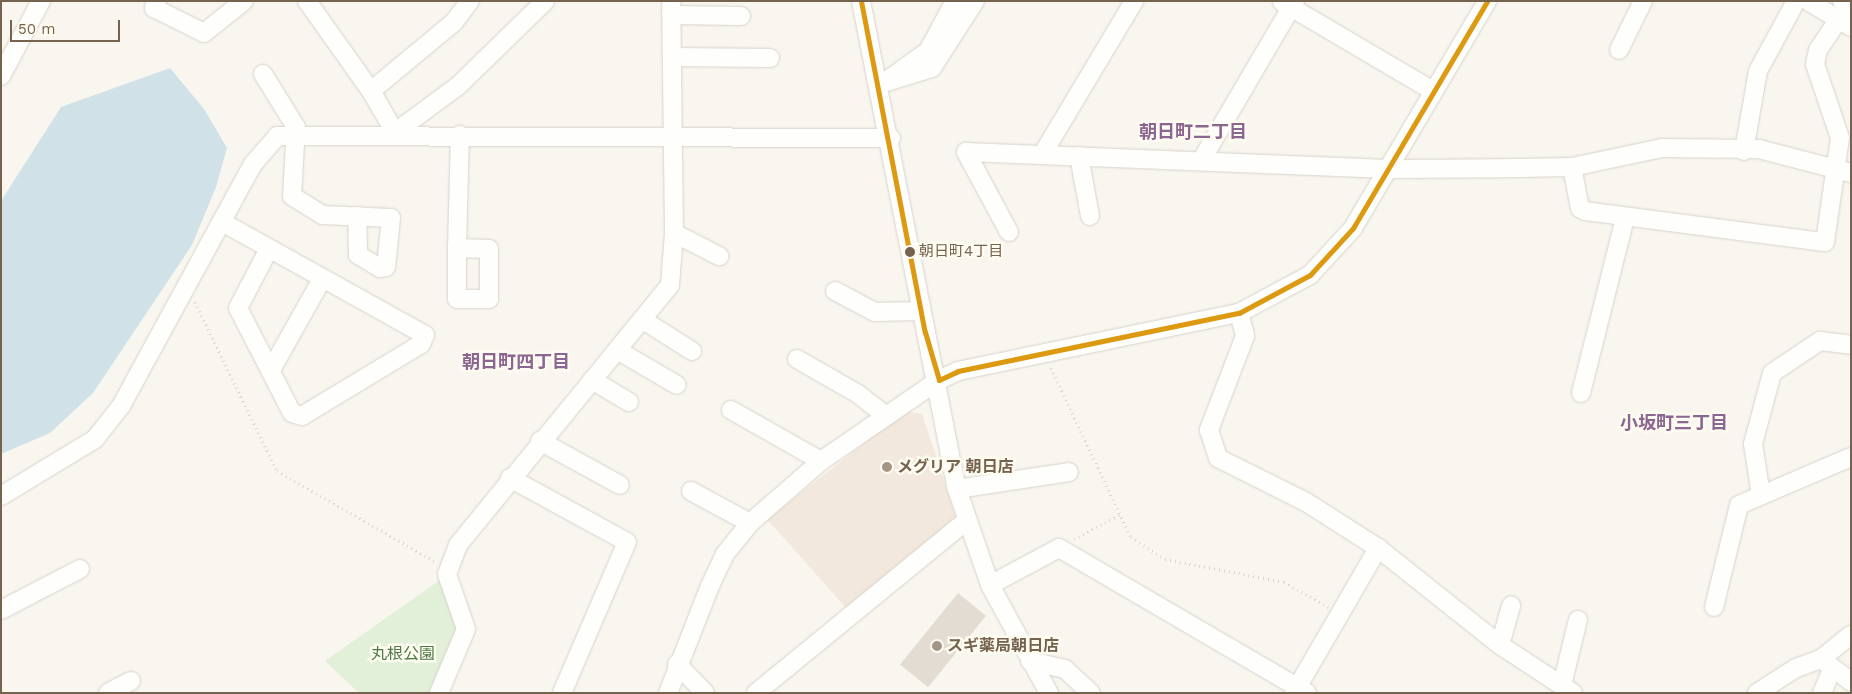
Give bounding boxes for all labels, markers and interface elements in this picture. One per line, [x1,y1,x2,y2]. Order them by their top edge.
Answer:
scale bar [12,10,122,42]
text: 50 m [18,20,55,38]
district label: 朝日町二丁目 [1139,121,1247,143]
place label: 朝日町4丁目 [919,243,1003,261]
marker: 朝日町4丁目 [905,247,915,257]
district label: 朝日町四丁目 [462,351,570,373]
district label: 小坂町三丁目 [1620,412,1728,434]
place label: メグリア 朝日店 [897,457,1014,477]
marker: メグリア 朝日店 [881,461,893,473]
place label: スギ薬局朝日店 [947,636,1059,656]
marker: スギ薬局朝日店 [931,640,943,652]
park label: 丸根公園 [371,644,435,664]

